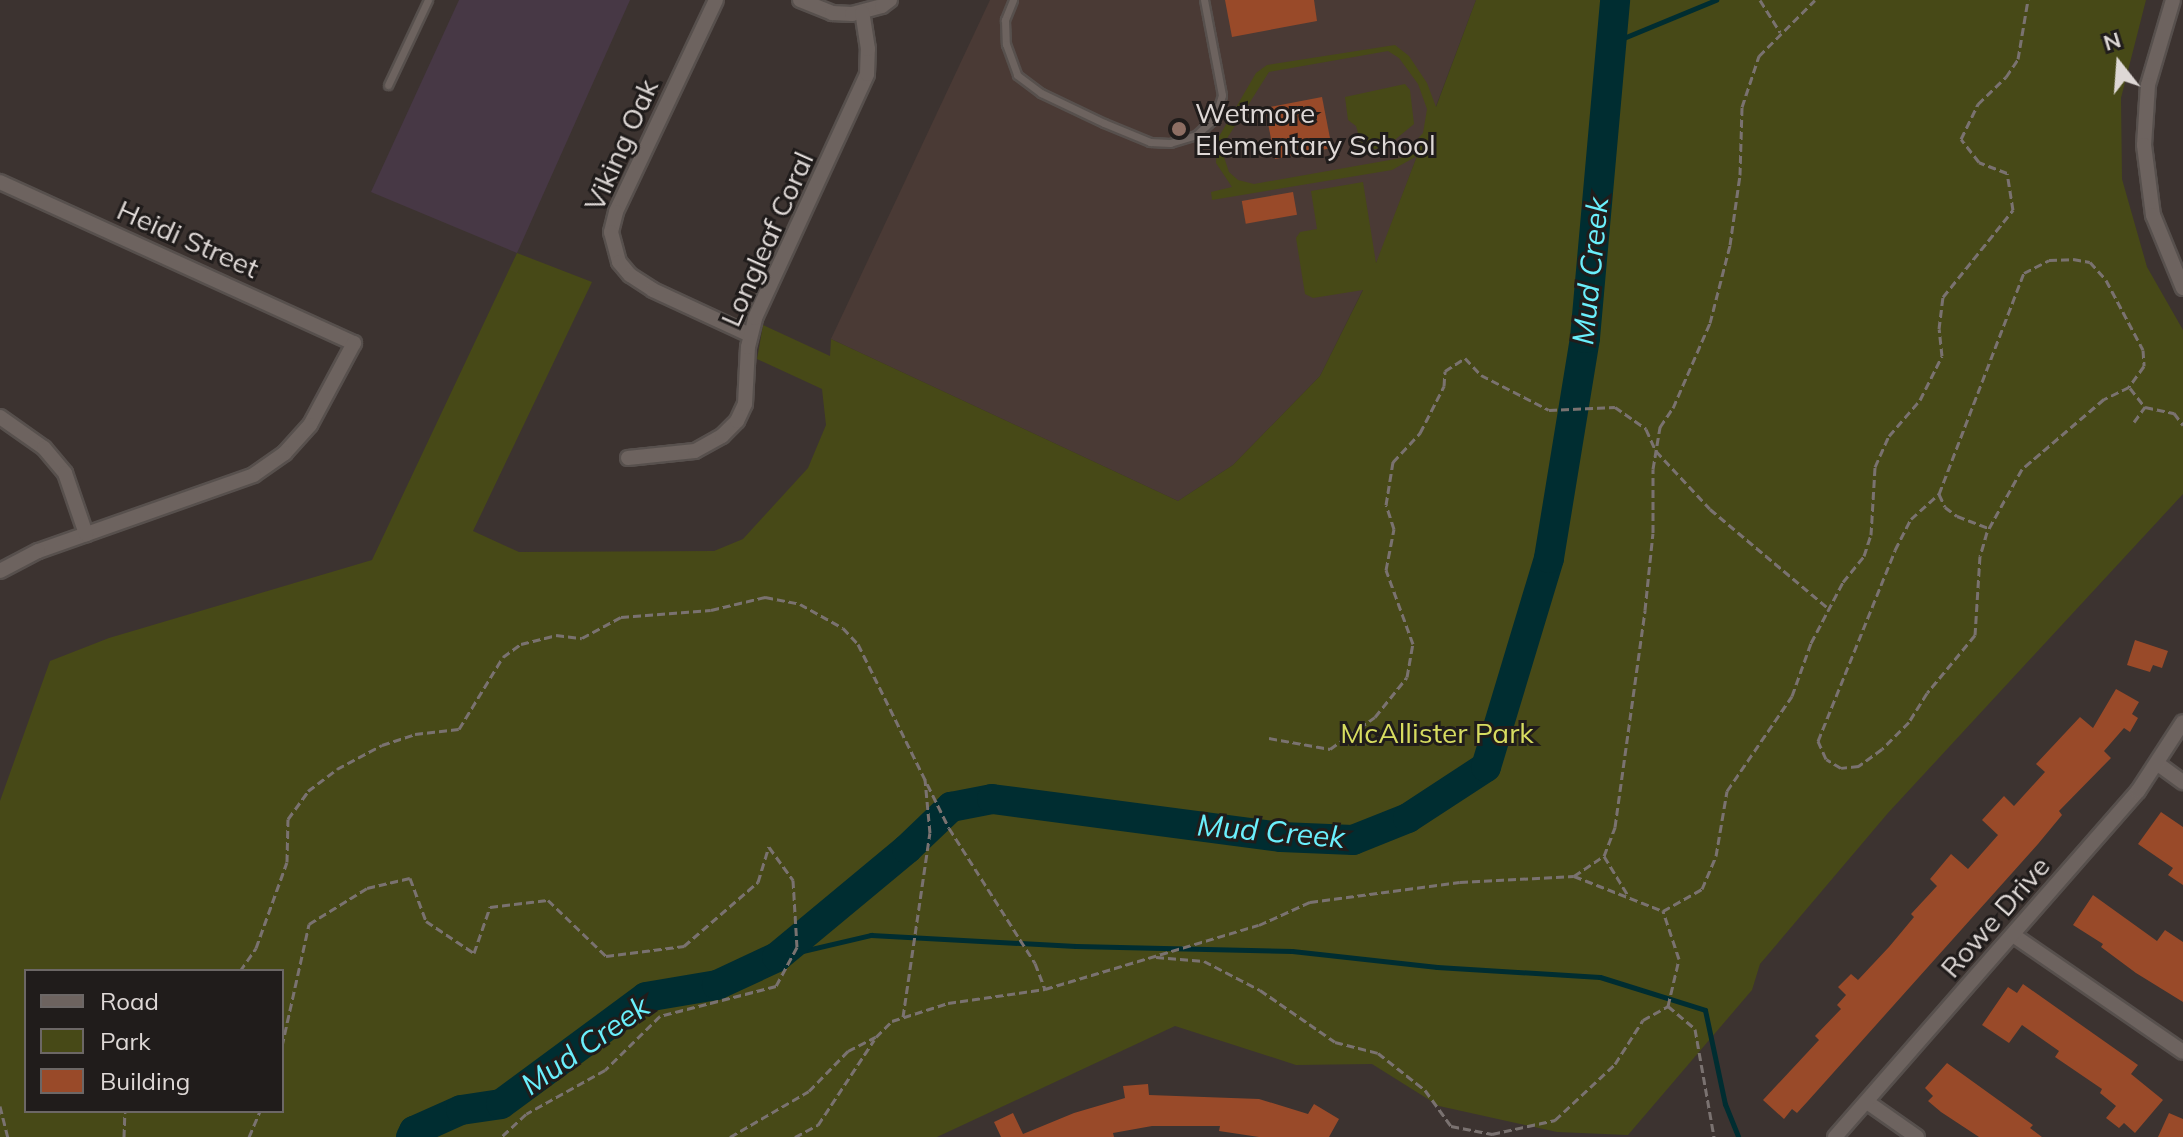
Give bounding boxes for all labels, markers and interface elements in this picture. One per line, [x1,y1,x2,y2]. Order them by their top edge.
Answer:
north arrow [2079,24,2159,104]
text: N [2100,25,2124,57]
street label: Viking Oak [577,74,665,216]
place label: Wetmore Elementary School [1195,96,1436,162]
marker: Wetmore Elementary School [1170,120,1188,138]
street label: Longleaf Coral [714,147,820,331]
street label: Heidi Street [112,193,264,285]
water label: Mud Creek [1564,195,1616,347]
park label: McAllister Park [1340,716,1534,750]
water label: Mud Creek [1196,807,1346,855]
street label: Rowe Drive [1933,850,2057,984]
legend [24,969,284,1113]
text: Road [100,986,159,1016]
water label: Mud Creek [514,988,656,1102]
text: Park [100,1026,151,1056]
text: Building [100,1066,190,1096]

